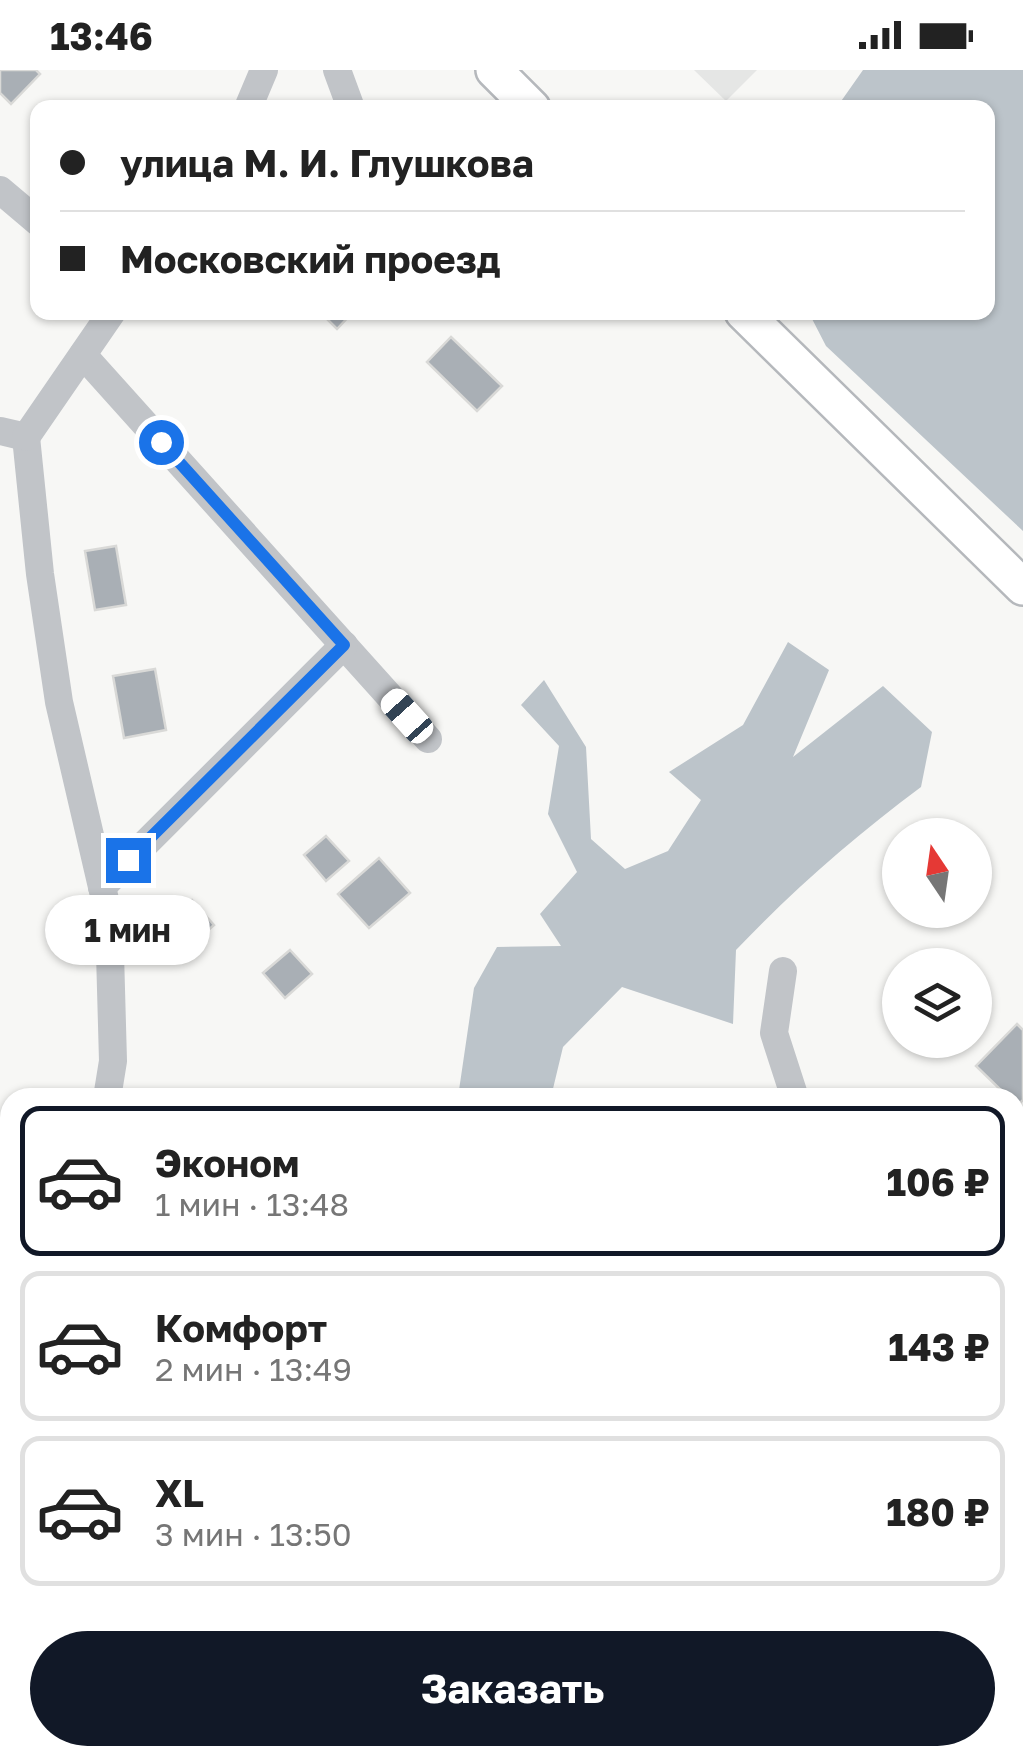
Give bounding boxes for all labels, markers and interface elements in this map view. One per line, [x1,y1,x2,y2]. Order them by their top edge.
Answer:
text: 13:46 [50,13,153,58]
text: улица М. И. Глушкова [120,140,534,185]
text: Московский проезд [120,236,501,281]
route start [139,420,184,465]
car [376,684,438,748]
north arrow [882,818,992,928]
map controls [882,818,992,1058]
route end [106,838,151,883]
callout: 1 мин [46,895,210,965]
text: 1 мин [84,911,171,949]
button: layers [882,948,992,1058]
icon: car [35,1136,125,1226]
text: Эконом [155,1140,299,1185]
text: 106 ₽ [886,1159,990,1204]
text: 1 мин · 13:48 [155,1185,349,1223]
icon: car [35,1301,125,1391]
text: Комфорт [155,1305,327,1350]
text: 143 ₽ [888,1324,990,1369]
text: 2 мин · 13:49 [155,1350,352,1388]
icon: car [35,1466,125,1556]
text: XL [155,1470,204,1515]
text: 180 ₽ [886,1489,990,1534]
text: 3 мин · 13:50 [155,1515,352,1553]
button: Заказать [30,1631,995,1746]

